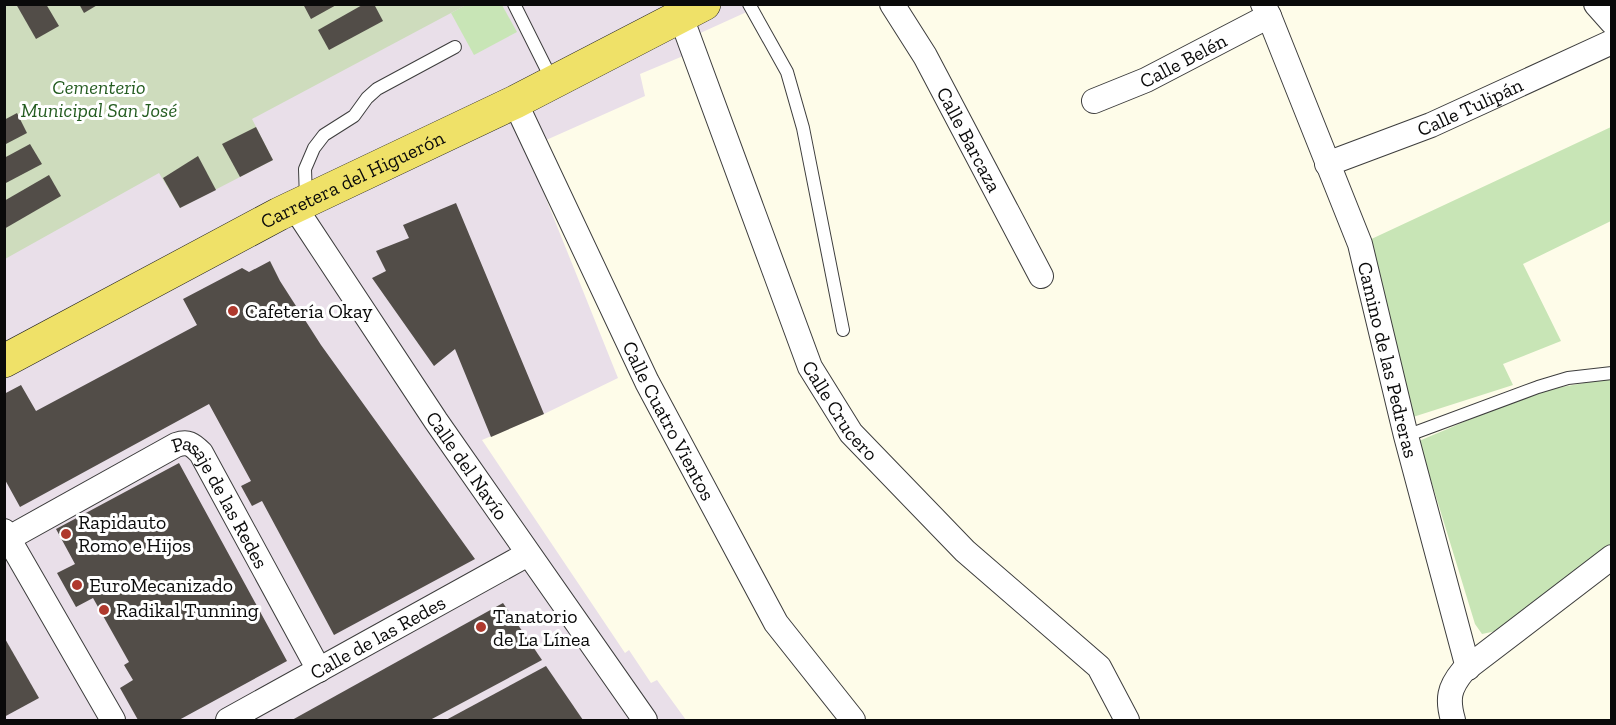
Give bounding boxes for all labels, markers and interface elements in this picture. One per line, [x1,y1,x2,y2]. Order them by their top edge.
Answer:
street label: Calle Belén [1136,28,1231,93]
street label: Calle Tulipán [1414,72,1527,141]
park label: Cementerio Municipal San José [21,75,177,122]
street label: Calle Barcaza [932,83,1007,196]
street label: Carretera del Higuerón [256,125,449,234]
street label: Camino de las Pedreras [1353,259,1423,461]
place label: Cafetería Okay [245,299,373,323]
marker: Cafetería Okay [226,304,240,318]
street label: Calle Cuatro Vientos [617,337,720,505]
street label: Calle Crucero [797,356,883,466]
street label: Calle del Navío [421,407,513,524]
street label: Pasaje de las Redes [169,431,273,573]
place label: Rapidauto Romo e Hijos [78,510,191,557]
marker: Rapidauto Romo e Hijos [59,527,73,541]
place label: EuroMecanizado [89,573,233,597]
marker: EuroMecanizado [70,578,84,592]
street label: Calle de las Redes [306,590,450,684]
place label: Radikal Tunning [116,598,259,622]
marker: Radikal Tunning [97,603,111,617]
place label: Tanatorio de La Línea [493,604,590,651]
marker: Tanatorio de La Línea [474,620,488,634]

